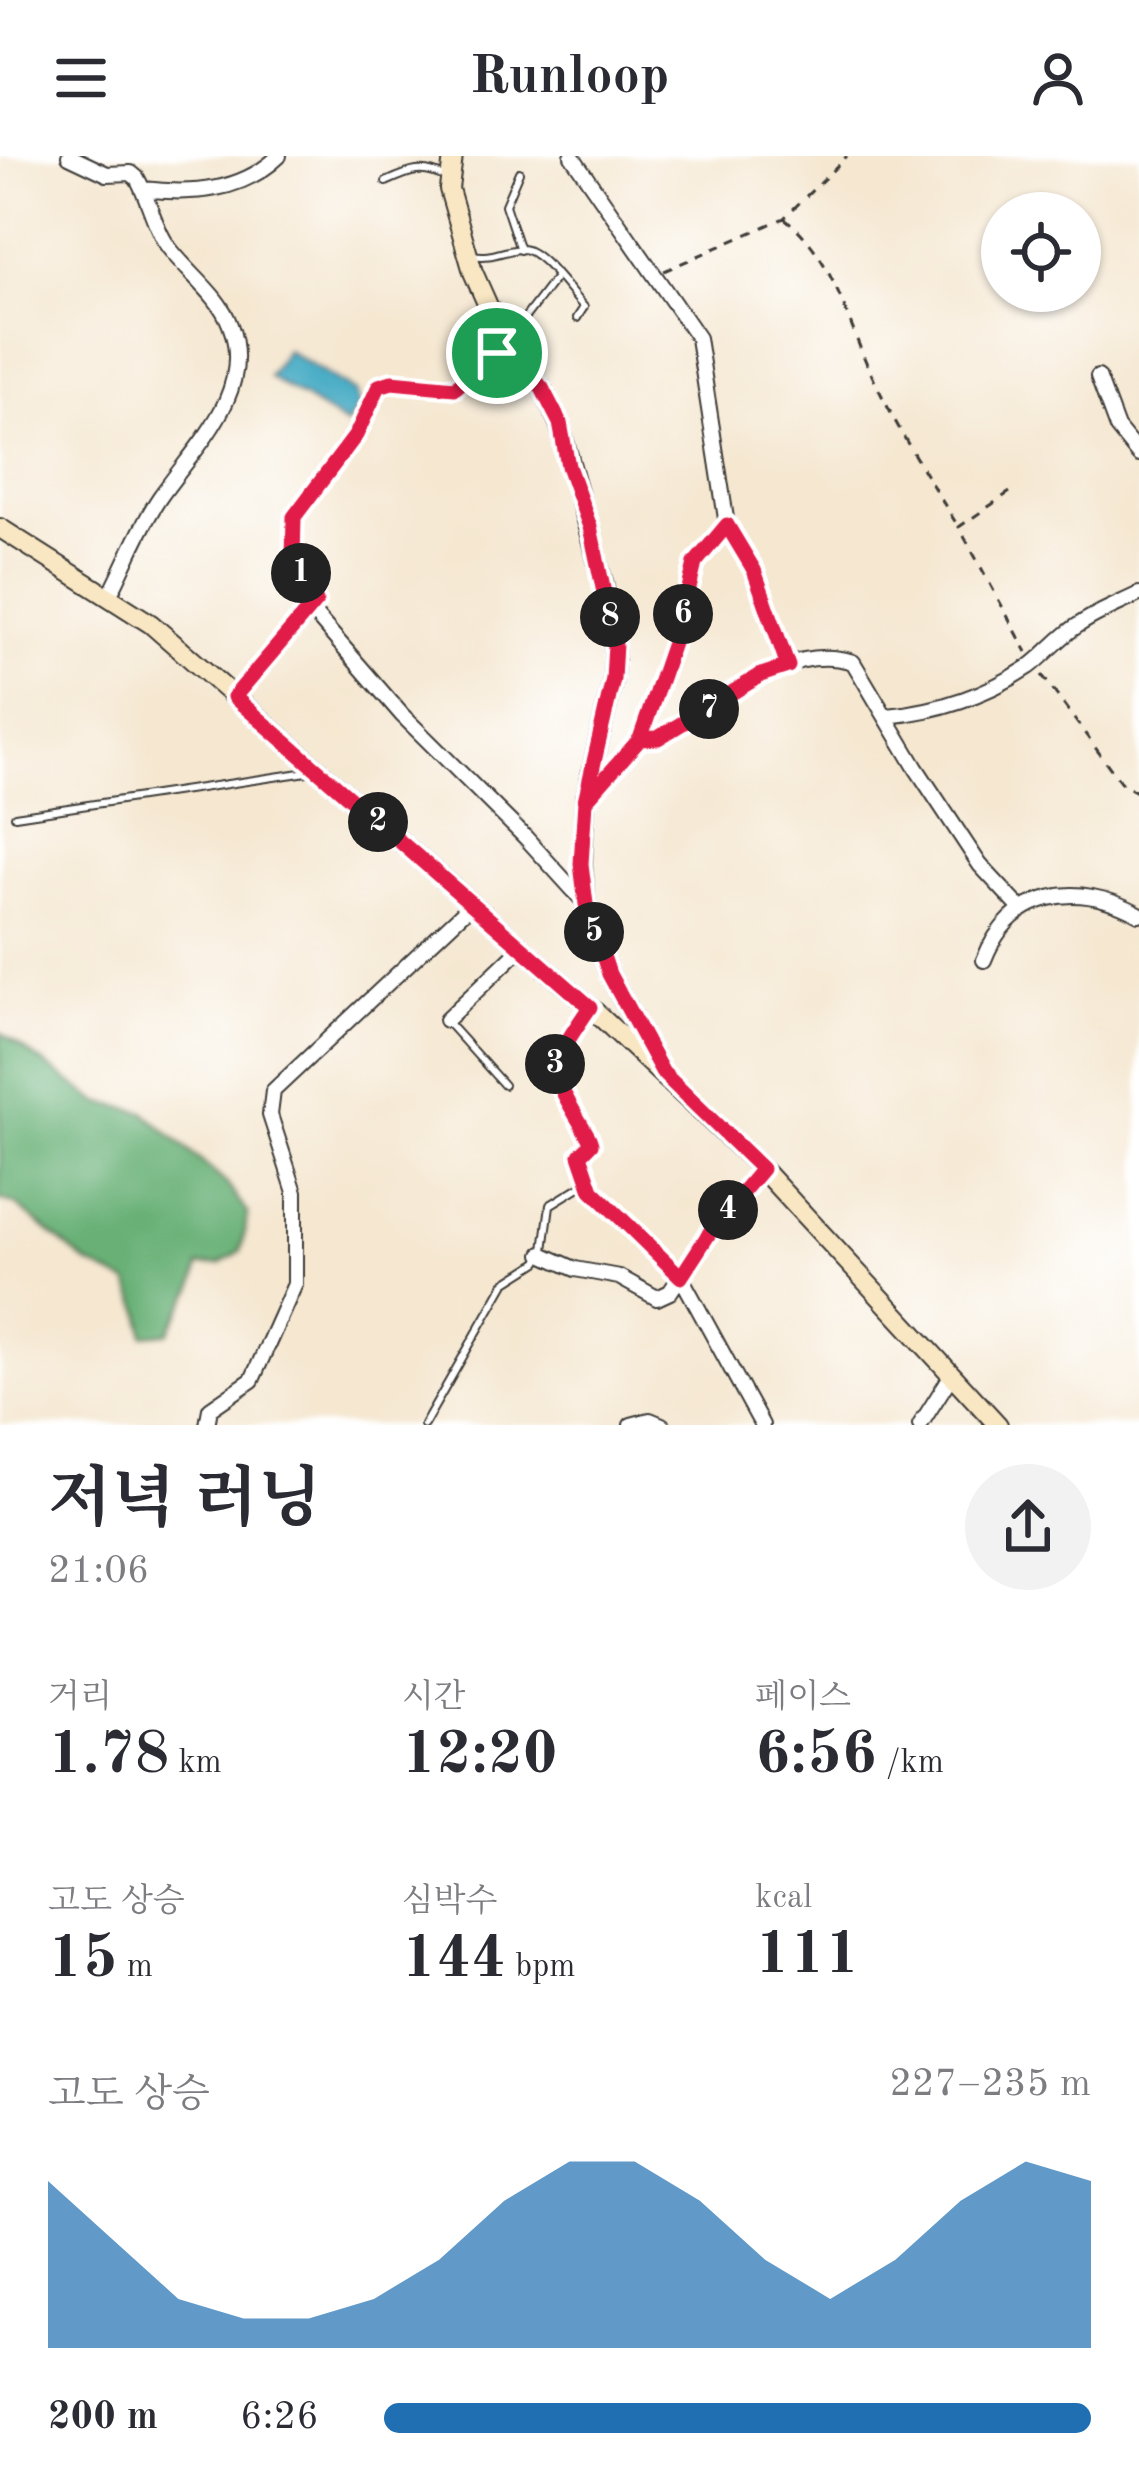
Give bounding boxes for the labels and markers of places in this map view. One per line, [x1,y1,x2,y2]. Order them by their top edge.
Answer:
pin [446,302,548,404]
pin: 1 [271,543,331,603]
pin: 6 [653,584,713,644]
pin: 8 [580,587,640,647]
pin: 7 [679,679,739,739]
pin: 2 [348,792,408,852]
pin: 5 [564,902,624,962]
pin: 3 [525,1034,585,1094]
pin: 4 [698,1180,758,1240]

